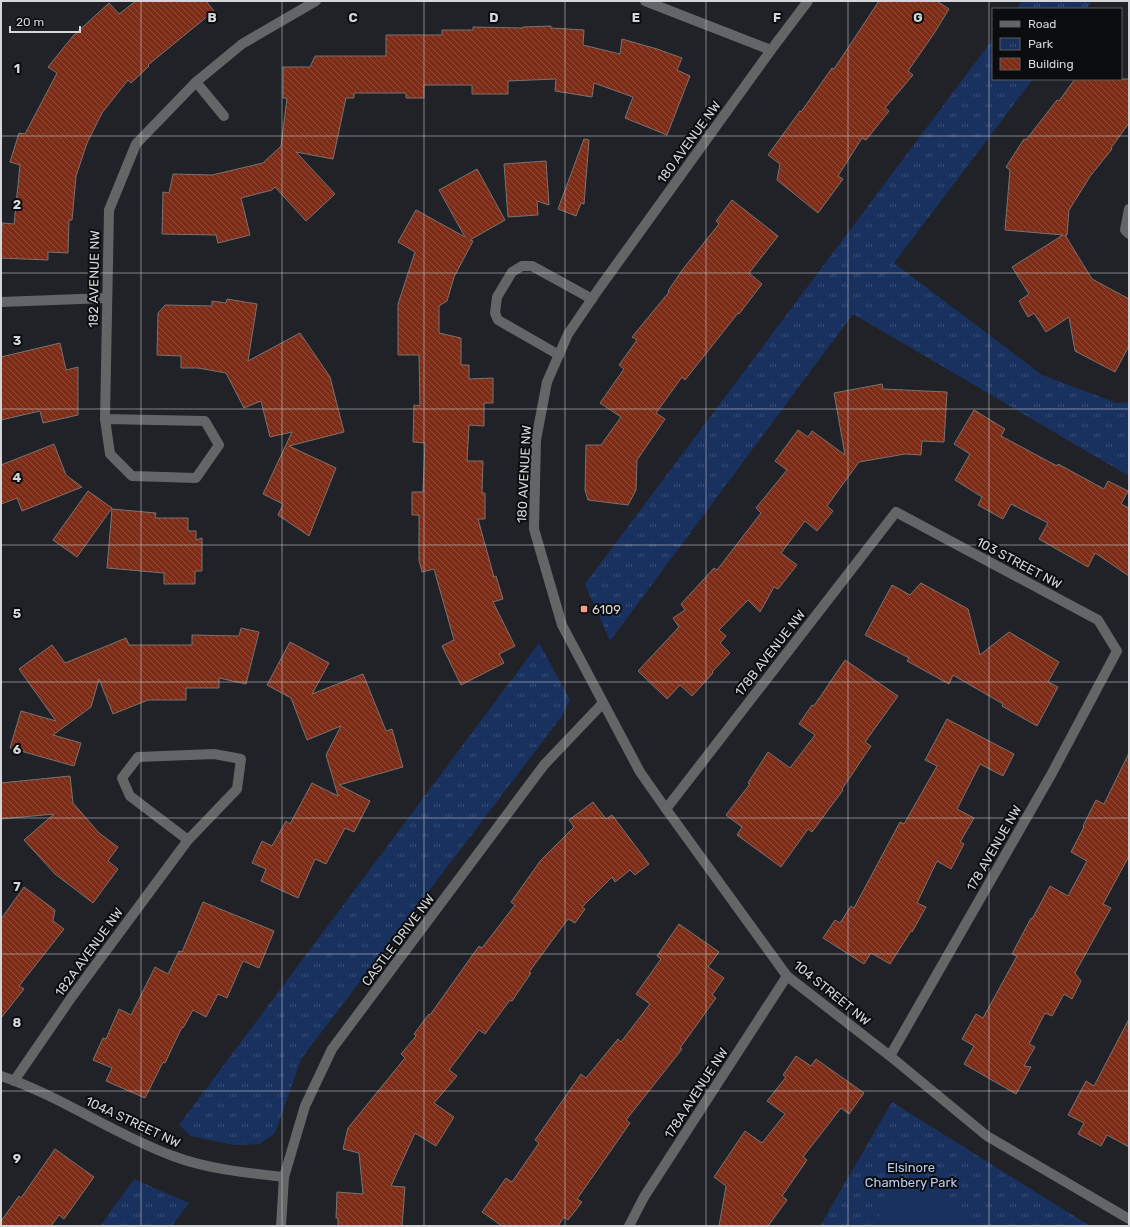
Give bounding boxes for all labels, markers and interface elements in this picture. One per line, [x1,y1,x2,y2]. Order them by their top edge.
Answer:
scale bar [10,8,80,34]
legend [992,8,1122,80]
text: B [207,10,217,25]
text: C [348,10,358,25]
text: D [489,10,499,25]
text: E [632,10,640,25]
text: F [773,10,781,25]
text: G [913,10,923,25]
text: 20 m [16,15,44,29]
text: Road [1028,17,1056,31]
text: Park [1028,37,1054,51]
text: Building [1028,57,1074,71]
text: 1 [14,61,20,76]
street label: 180 AVENUE NW [654,98,724,186]
text: 2 [13,197,21,212]
street label: 182 AVENUE NW [86,230,102,328]
text: 3 [13,333,22,348]
street label: 180 AVENUE NW [514,425,534,523]
text: 4 [13,470,22,485]
street label: 103 STREET NW [974,534,1064,592]
place label: 6109 [592,602,621,617]
marker: 6109 [579,604,589,614]
text: 5 [13,606,21,621]
street label: 178B AVENUE NW [732,607,808,699]
text: 6 [13,742,22,757]
street label: 178 AVENUE NW [963,802,1025,894]
text: 7 [13,879,21,894]
street label: CASTLE DRIVE NW [359,891,437,989]
street label: 182A AVENUE NW [52,905,126,999]
street label: 104 STREET NW [790,957,874,1029]
text: 8 [13,1015,22,1030]
street label: 178A AVENUE NW [661,1045,731,1141]
street label: 104A STREET NW [83,1093,183,1151]
text: 9 [13,1151,21,1166]
park label: Elsinore Chambery Park [865,1160,957,1190]

